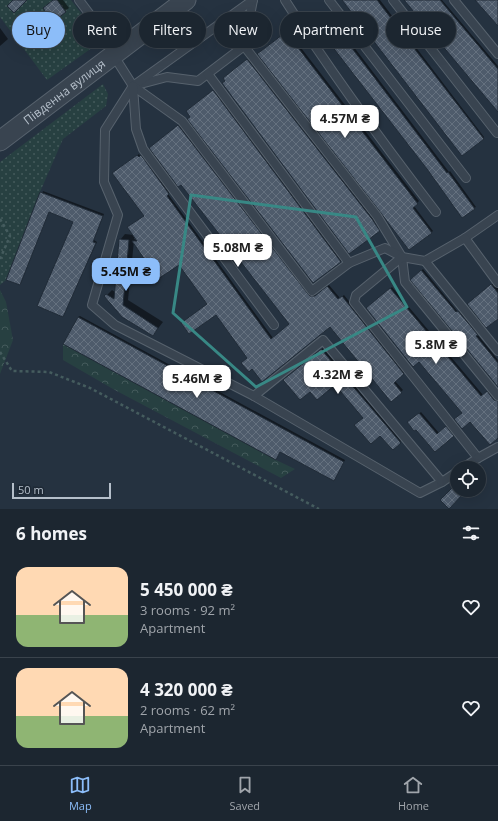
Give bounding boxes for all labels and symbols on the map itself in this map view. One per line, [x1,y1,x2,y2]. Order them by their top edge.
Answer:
street label: Південна вулиця [20,55,109,128]
pin: 4.57M ₴ [308,105,382,139]
pin: 5.08M ₴ [201,234,275,268]
pin: 5.45M ₴ [89,258,163,292]
pin: 5.8M ₴ [403,331,469,365]
pin: 4.32M ₴ [301,361,375,395]
pin: 5.46M ₴ [160,365,234,399]
scale bar [12,481,111,500]

